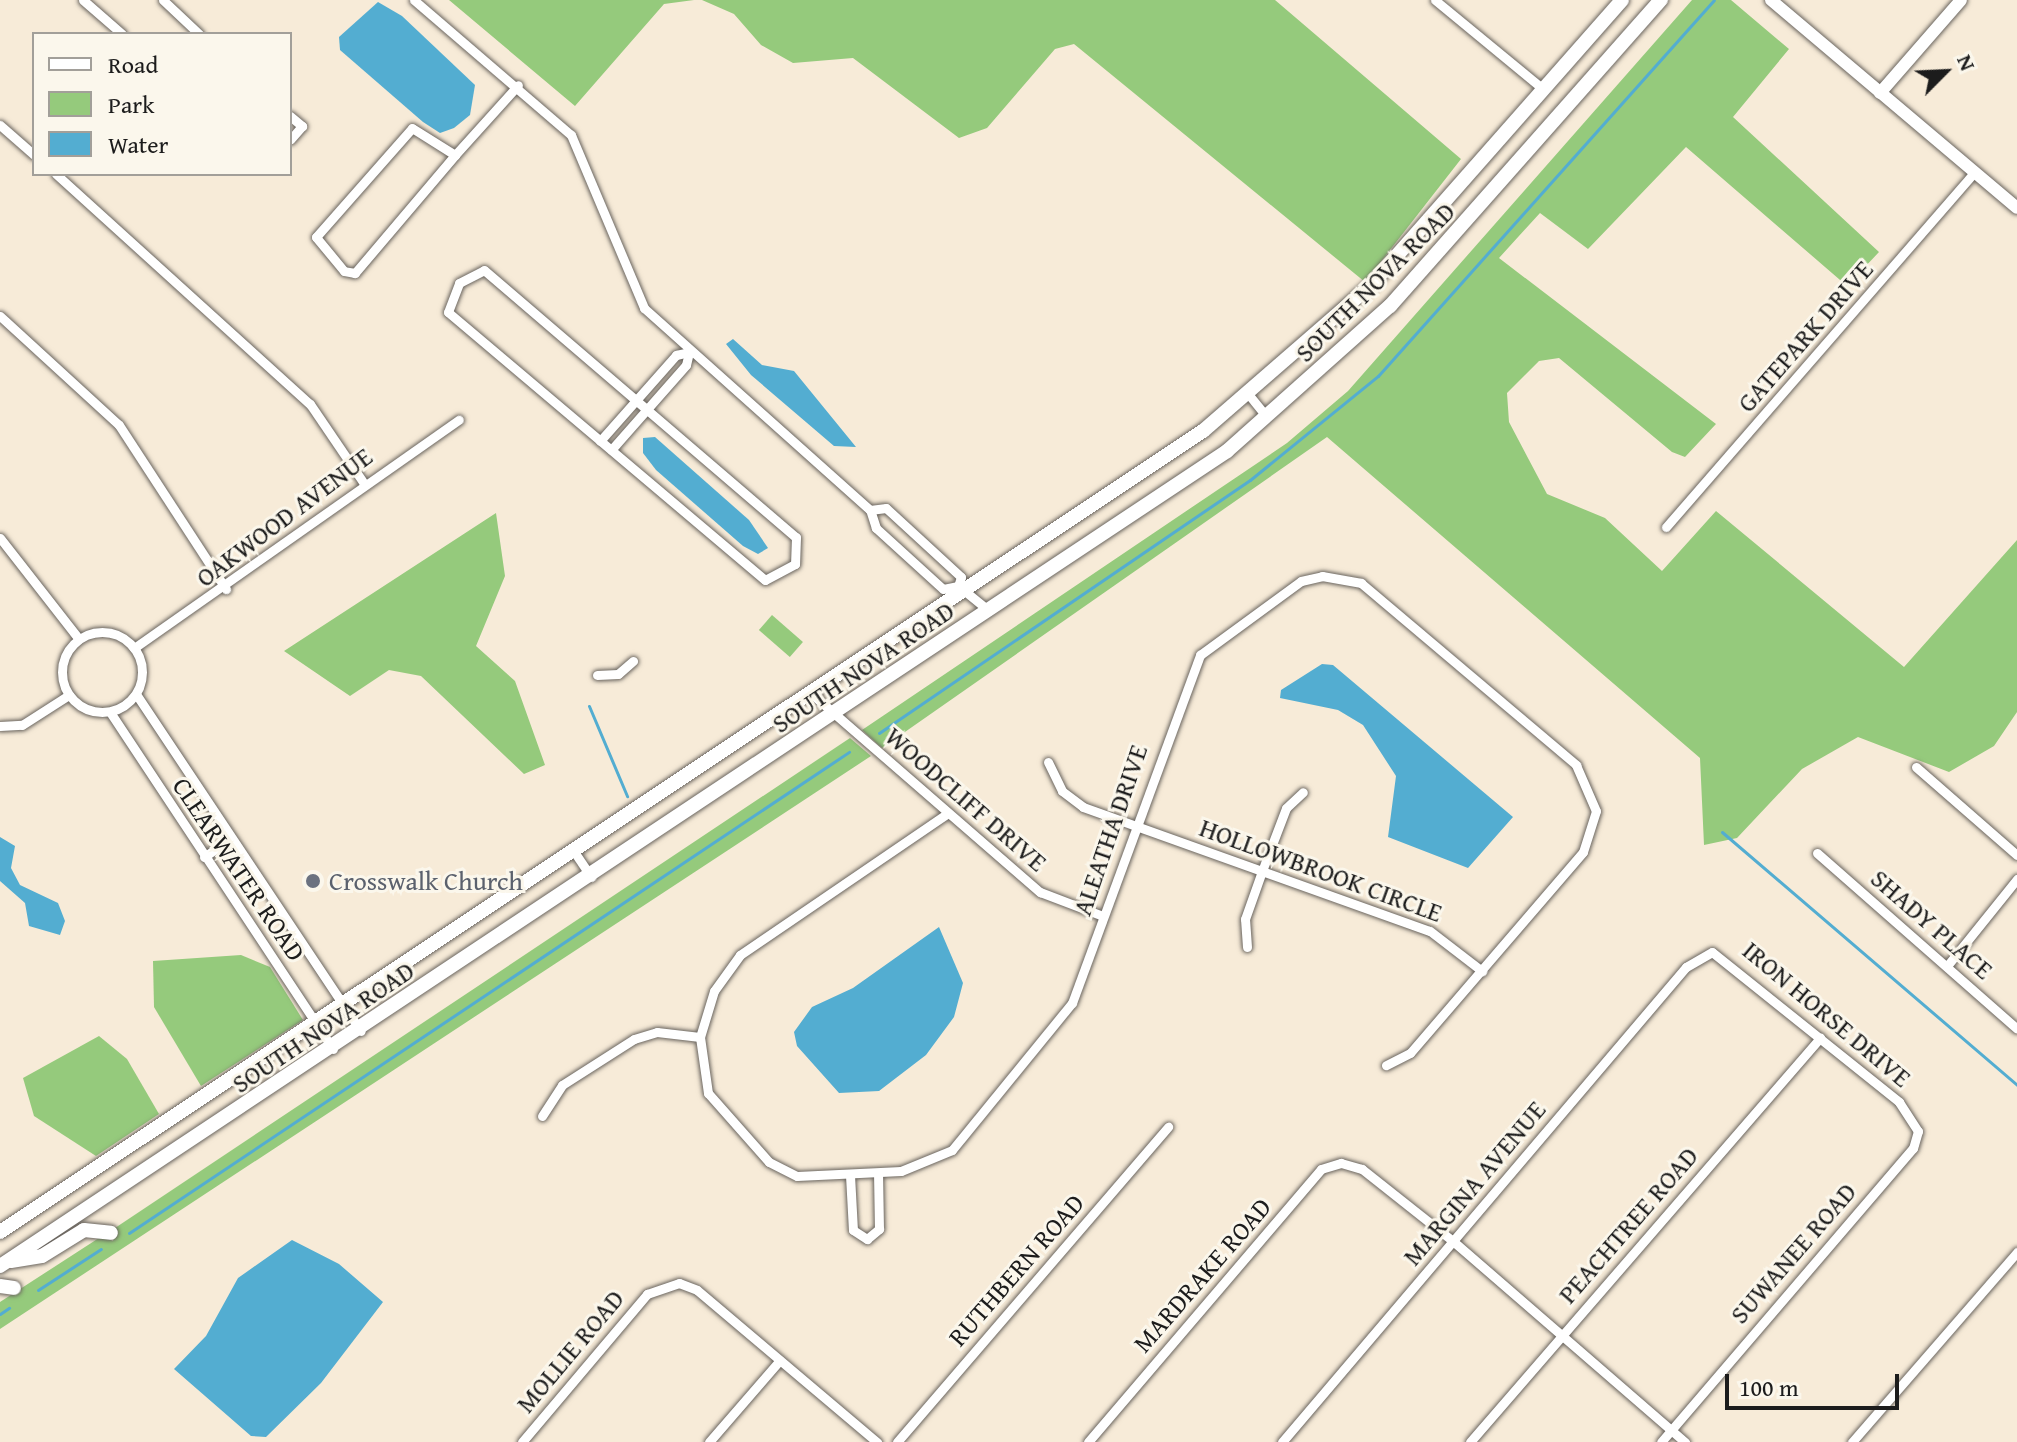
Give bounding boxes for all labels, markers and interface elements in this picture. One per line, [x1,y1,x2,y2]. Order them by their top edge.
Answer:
legend [32,32,292,176]
north arrow [1905,32,1985,112]
text: Road [108,47,158,82]
text: N [1949,49,1985,75]
text: Park [108,87,154,122]
text: Water [108,127,168,162]
street label: SOUTH NOVA ROAD [1289,196,1461,368]
street label: GATEPARK DRIVE [1731,254,1879,418]
street label: OAKWOOD AVENUE [190,441,378,593]
street label: SOUTH NOVA ROAD [766,595,960,739]
street label: WOODCLIFF DRIVE [879,720,1053,878]
street label: ALEATHA DRIVE [1066,741,1154,919]
street label: CLEARWATER ROAD [166,771,312,967]
street label: HOLLOWBROOK CIRCLE [1196,812,1446,928]
street label: SHADY PLACE [1865,863,1999,985]
place label: Crosswalk Church [329,865,523,897]
marker: Crosswalk Church [304,872,322,890]
street label: IRON HORSE DRIVE [1737,935,1917,1093]
street label: SOUTH NOVA ROAD [226,955,420,1099]
street label: MARGINA AVENUE [1396,1094,1552,1272]
street label: PEACHTREE ROAD [1552,1140,1704,1310]
street label: SUWANEE ROAD [1723,1176,1863,1330]
street label: RUTHBERN ROAD [942,1188,1090,1352]
street label: MARDRAKE ROAD [1126,1191,1278,1359]
street label: MOLLIE ROAD [510,1283,630,1419]
scale bar [1729,1358,1903,1408]
text: 100 m [1739,1370,1799,1405]

